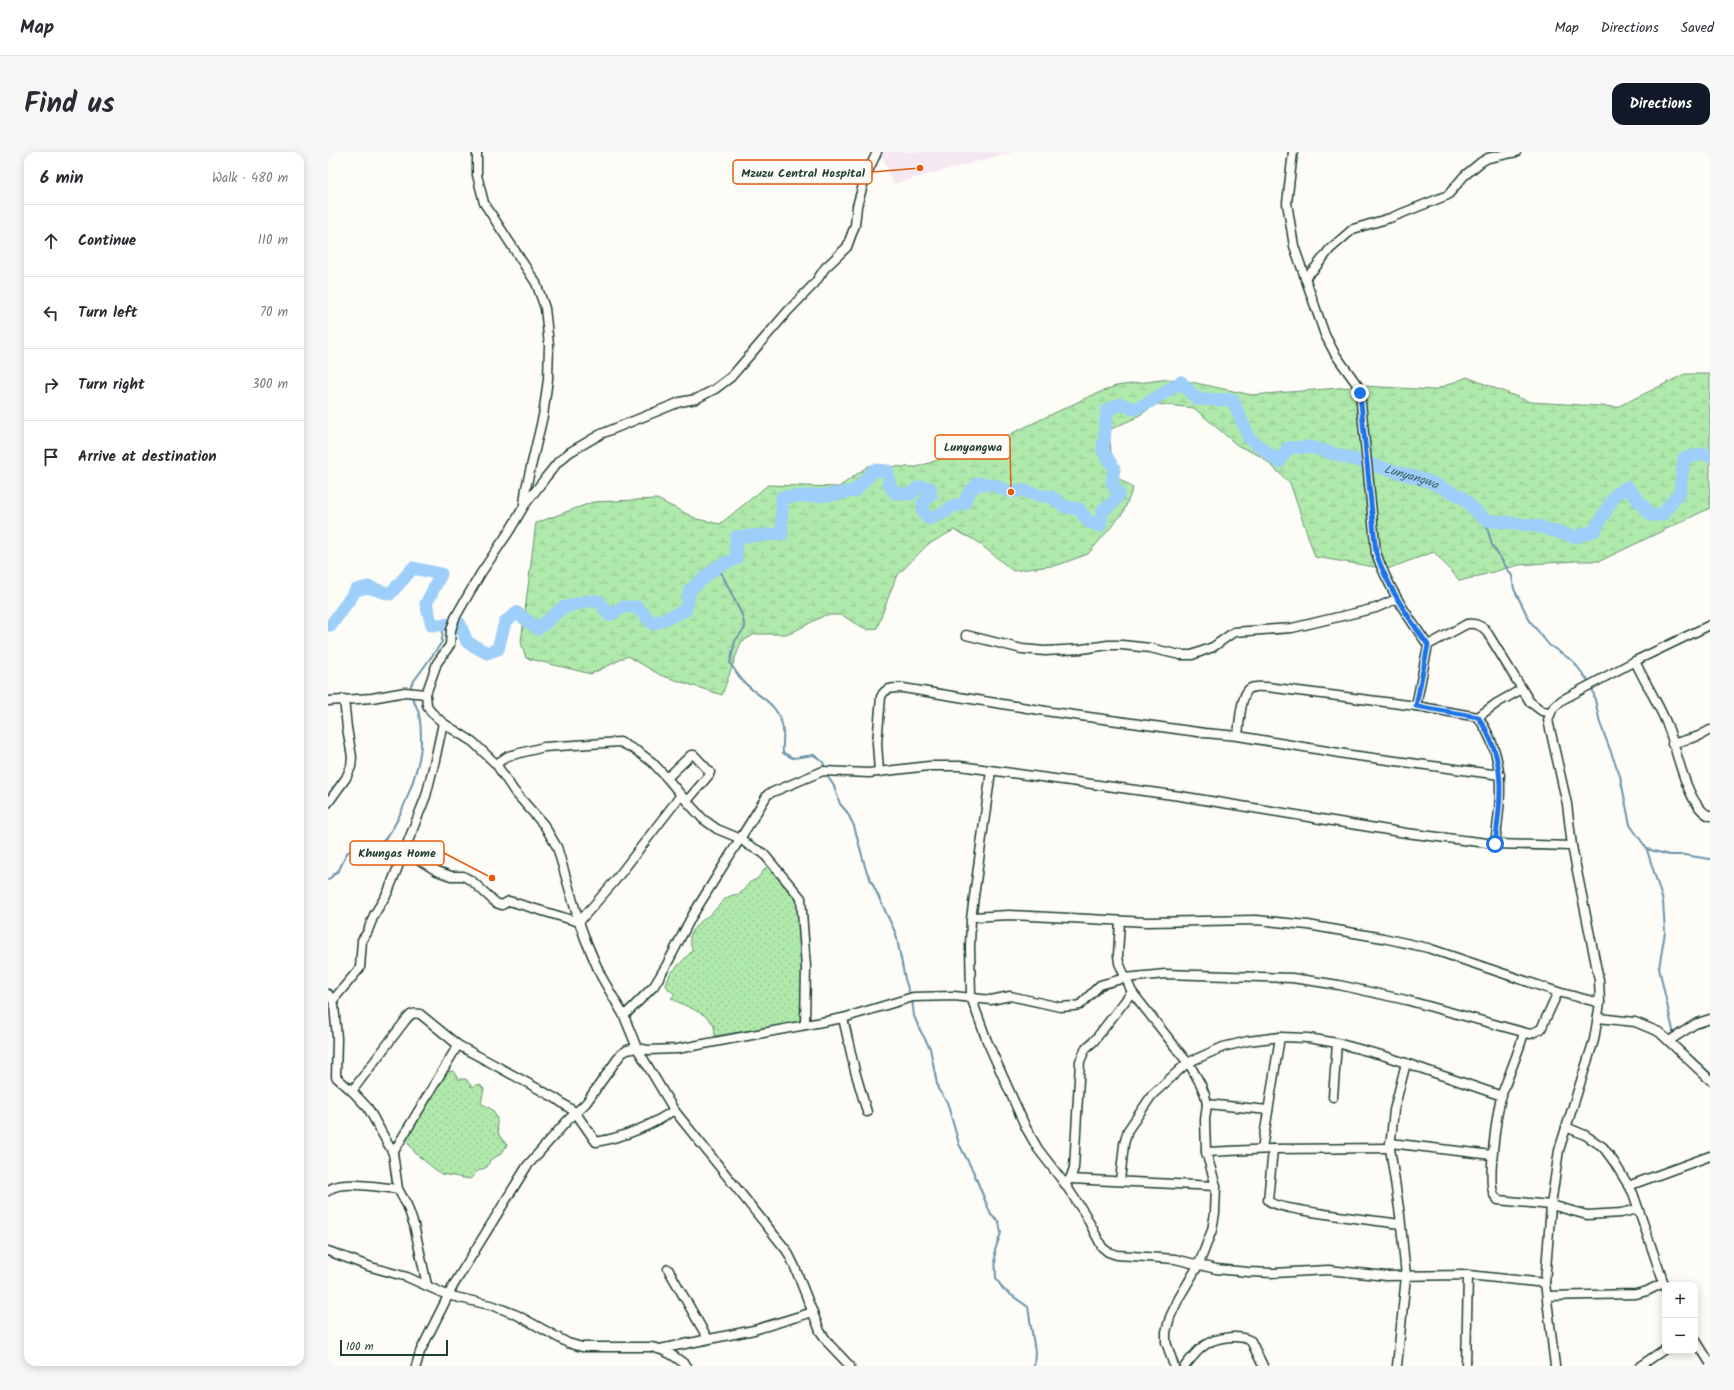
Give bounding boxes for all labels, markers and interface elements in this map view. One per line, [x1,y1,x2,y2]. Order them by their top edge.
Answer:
text: Map [20,13,54,43]
text: Map [1554,17,1579,39]
text: Directions [1601,17,1659,39]
text: Saved [1681,17,1714,39]
text: Find us [24,82,115,127]
button: Directions [1612,83,1710,125]
callout: Mzuzu Central Hospital [733,160,872,184]
text: Mzuzu Central Hospital [741,164,866,183]
text: 6 min [40,165,84,192]
text: Walk · 480 m [212,168,288,189]
text: Continue [78,229,136,253]
icon: ahead [40,230,62,252]
text: 110 m [258,230,288,251]
text: Turn left [78,301,138,325]
icon: left [40,302,62,324]
text: 70 m [260,302,288,323]
text: Turn right [78,373,145,397]
icon: right [40,374,62,396]
text: 300 m [252,374,288,395]
route end [1351,384,1369,402]
callout: Lunyangwa [935,435,1010,459]
text: Lunyangwa [944,438,1002,457]
text: Arrive at destination [78,445,217,469]
icon: arrive [40,446,62,468]
water label: Lunyangwa [1382,460,1443,495]
route start [1486,835,1504,853]
callout: Khungas Home [350,841,444,865]
text: Khungas Home [358,844,436,863]
map controls [1662,1282,1698,1354]
button: + [1662,1282,1698,1318]
button: − [1662,1318,1698,1354]
scale bar [340,1338,448,1357]
text: 100 m [346,1338,374,1356]

